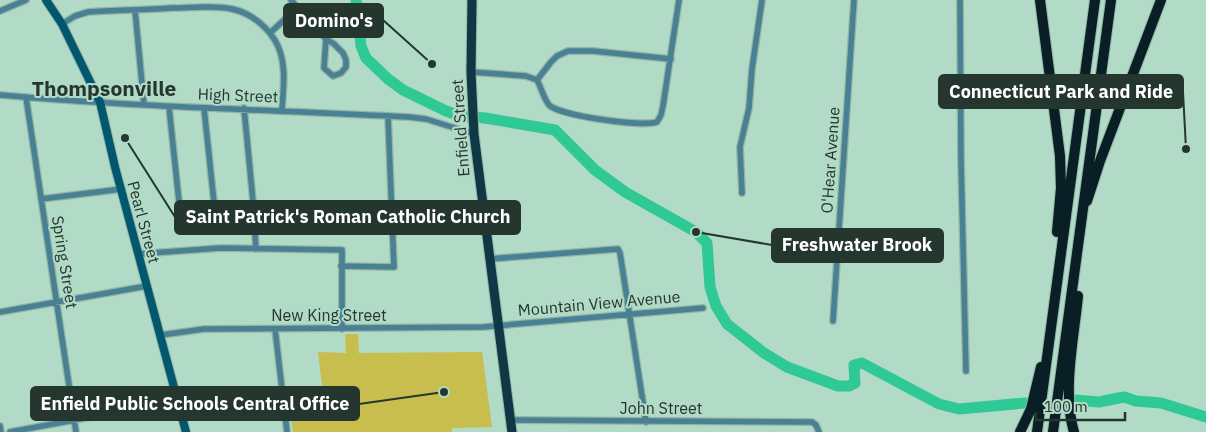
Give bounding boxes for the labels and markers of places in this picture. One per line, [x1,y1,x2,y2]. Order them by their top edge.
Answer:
callout: Domino's [284,4,383,37]
callout: Connecticut Park and Ride [939,75,1183,108]
callout: Saint Patrick's Roman Catholic Church [175,201,520,234]
callout: Freshwater Brook [772,229,943,262]
callout: Enfield Public Schools Central Office [31,387,359,420]

